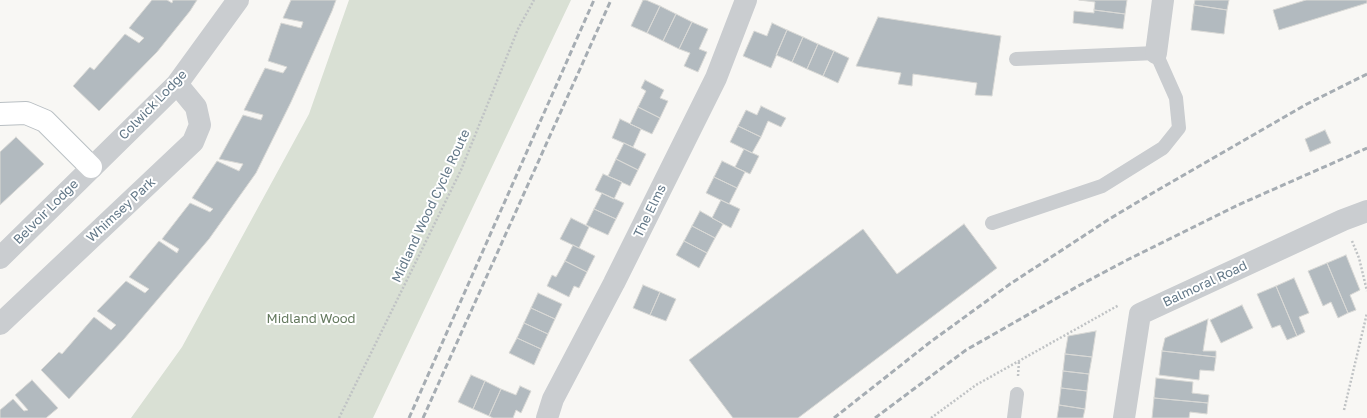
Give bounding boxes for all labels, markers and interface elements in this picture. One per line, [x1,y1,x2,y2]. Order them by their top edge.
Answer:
street label: Colwick Lodge [116,67,190,143]
street label: Midland Wood Cycle Route [389,127,473,285]
street label: Whimsey Park [83,174,159,246]
street label: Belvoir Lodge [10,176,82,248]
street label: The Elms [630,182,670,240]
street label: Balmoral Road [1160,258,1250,310]
park label: Midland Wood [267,311,355,327]

